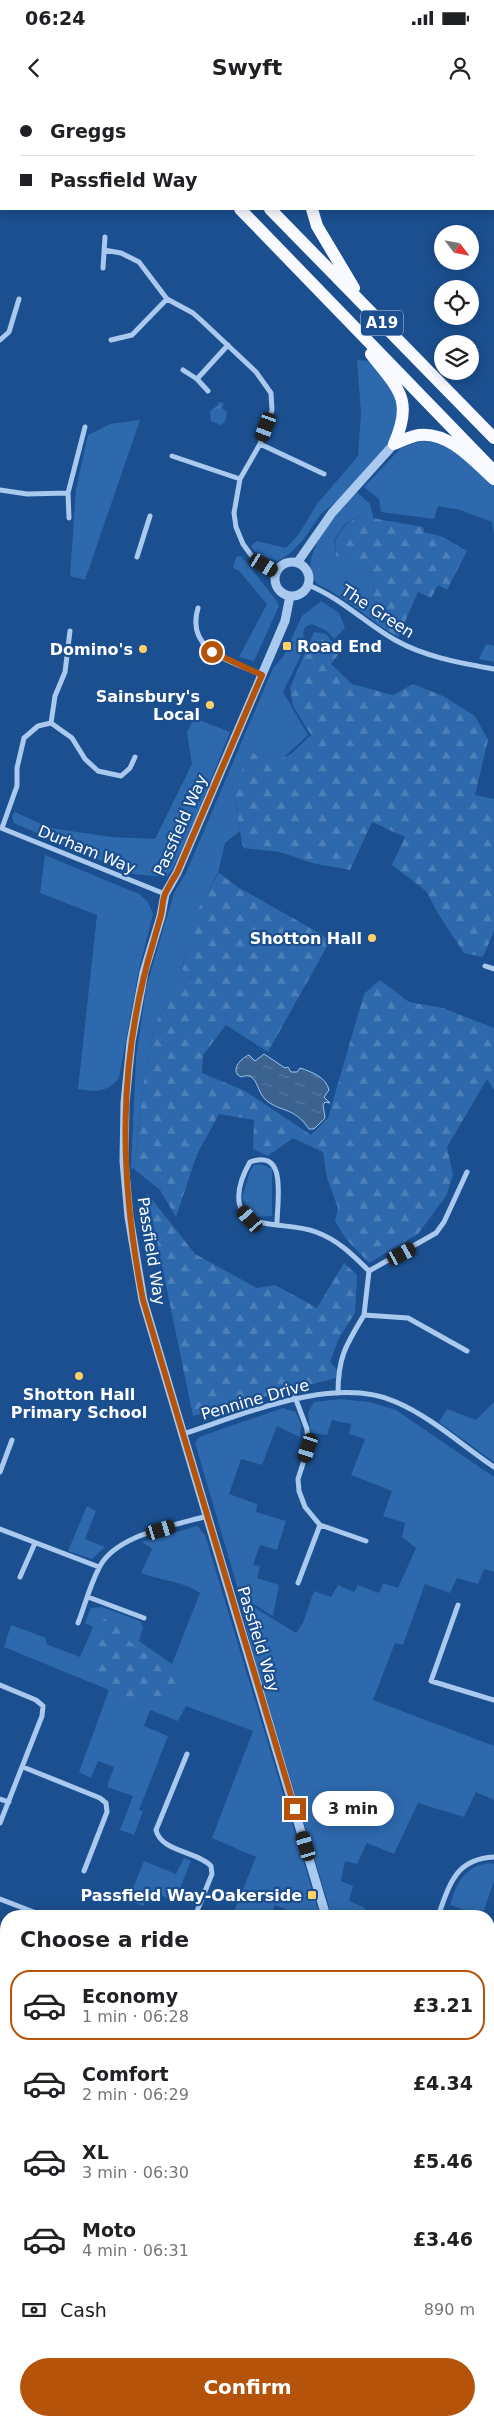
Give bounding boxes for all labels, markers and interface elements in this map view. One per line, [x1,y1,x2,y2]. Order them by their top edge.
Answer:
text: 06:24 [25,7,85,29]
icon: back [20,54,48,82]
icon: person [446,54,474,82]
text: Swyft [212,55,282,80]
text: Greggs [50,120,126,142]
text: Passfield Way [50,169,197,191]
north arrow [434,225,479,270]
map controls [434,225,479,380]
button: locate [434,280,479,325]
road number: A19 [361,310,403,336]
button: layers [434,335,479,380]
car [253,410,278,444]
car [247,551,280,579]
street label: The Green [337,580,418,642]
place label: Road End [297,637,382,656]
place label: Domino's [50,640,133,659]
marker: Road End [281,640,293,652]
route start [201,641,223,663]
marker: Domino's [137,643,149,655]
place label: Sainsbury's Local [96,687,200,724]
marker: Sainsbury's Local [204,699,216,711]
street label: Passfield Way [150,772,211,879]
street label: Durham Way [35,821,138,878]
place label: Shotton Hall [250,929,362,948]
marker: Shotton Hall [366,932,378,944]
street label: Passfield Way [134,1196,169,1306]
car [234,1203,265,1235]
car [385,1240,418,1268]
marker: Shotton Hall Primary School [73,1370,85,1382]
street label: Pennine Drive [199,1375,311,1424]
place label: Shotton Hall Primary School [11,1385,147,1422]
car [296,1431,319,1465]
car [144,1518,177,1542]
street label: Passfield Way [233,1584,284,1694]
callout: 3 min [312,1792,395,1826]
route end [284,1798,306,1820]
text: 3 min [328,1799,378,1818]
car [294,1829,317,1863]
place label: Passfield Way-Oakerside [81,1886,302,1905]
marker: Passfield Way-Oakerside [306,1889,318,1901]
text: Choose a ride [20,1927,189,1952]
icon: car [22,1983,67,2028]
text: Economy [82,1985,178,2007]
text: £3.21 [413,1994,473,2016]
text: 1 min · 06:28 [82,2007,189,2026]
icon: car [22,2061,67,2106]
text: Comfort [82,2063,169,2085]
text: £4.34 [413,2072,473,2094]
text: 2 min · 06:29 [82,2085,189,2104]
icon: car [22,2139,67,2184]
text: XL [82,2141,109,2163]
text: £5.46 [413,2150,473,2172]
text: 3 min · 06:30 [82,2163,189,2182]
icon: car [22,2217,67,2262]
text: Moto [82,2219,136,2241]
text: £3.46 [413,2228,473,2250]
text: 4 min · 06:31 [82,2241,189,2260]
icon: cash [20,2296,48,2324]
text: Cash [60,2299,107,2321]
text: 890 m [424,2300,475,2319]
button: Confirm [20,2358,475,2416]

